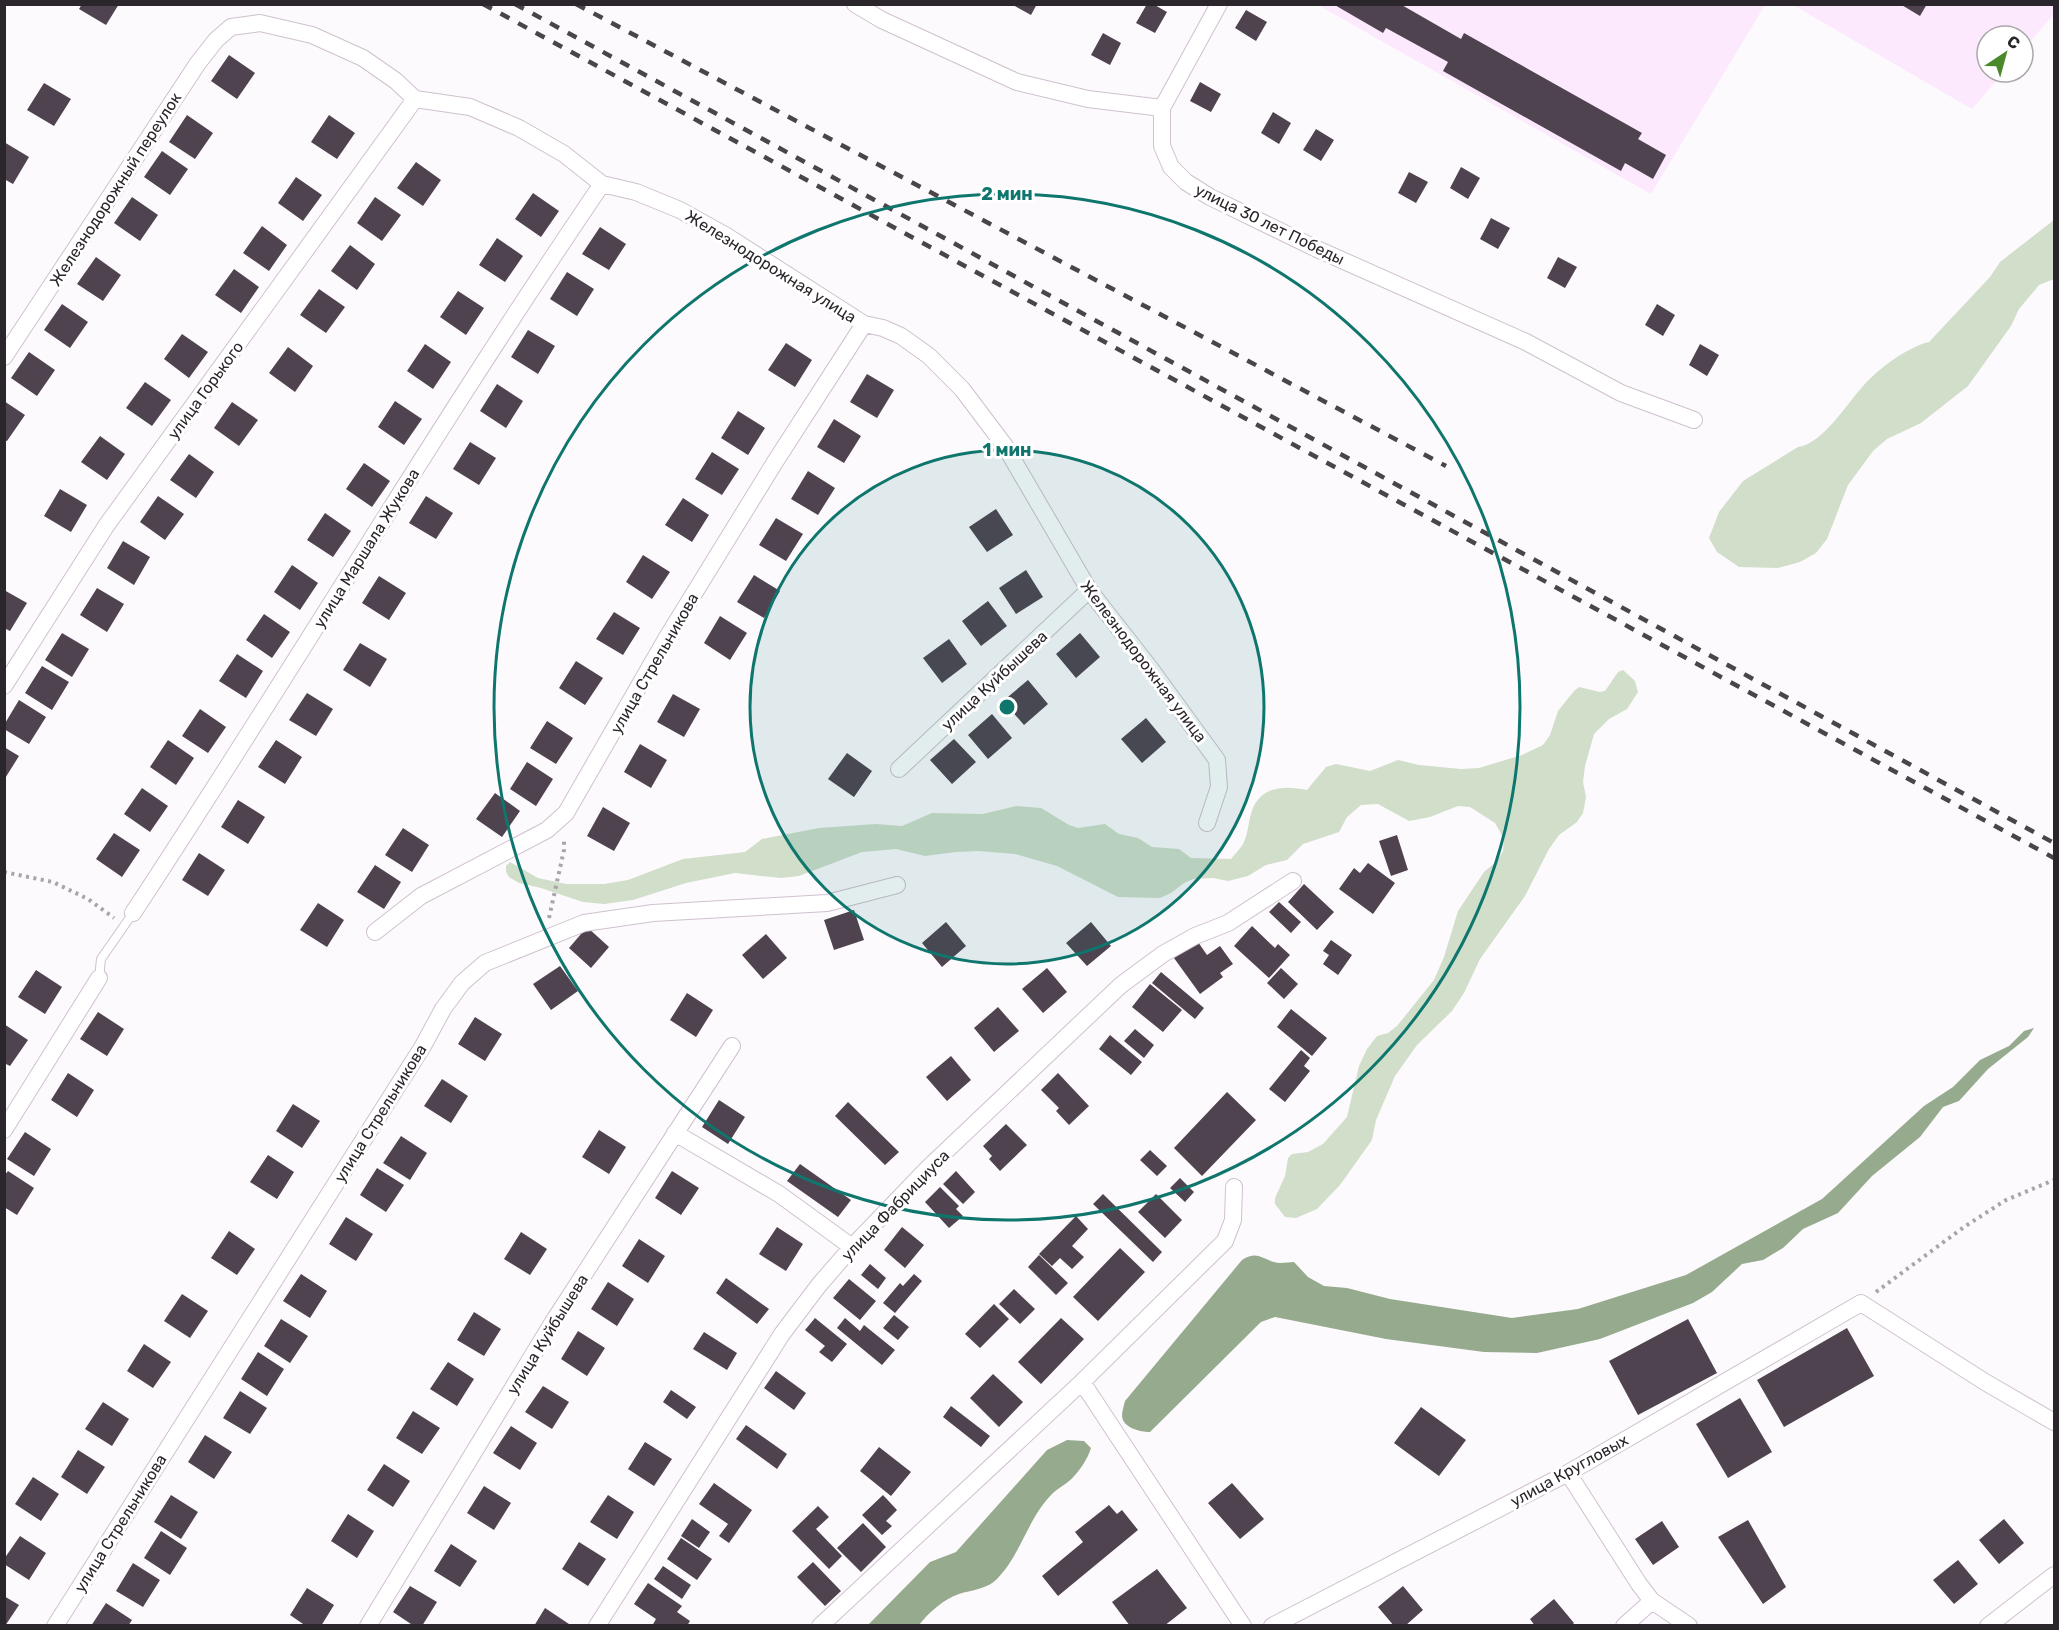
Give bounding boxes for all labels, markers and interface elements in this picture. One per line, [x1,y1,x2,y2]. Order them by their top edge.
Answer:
north arrow [1975,24,2035,84]
text: С [2003,31,2024,53]
street label: Железнодорожный переулок [46,89,185,290]
street label: улица 30 лет Победы [1192,180,1348,269]
text: 2 мин [981,183,1033,205]
street label: Железнодорожная улица [682,206,860,327]
street label: улица Горького [164,338,247,443]
text: 1 мин [983,439,1031,461]
street label: улица Маршала Жукова [310,465,423,631]
street label: Железнодорожная улица [1077,577,1211,746]
street label: улица Стрельникова [606,590,702,737]
street label: улица Куйбышева [937,626,1051,734]
centre of rings [997,697,1017,717]
street label: улица Стрельникова [330,1041,431,1186]
street label: улица Фабрициуса [838,1146,953,1265]
street label: улица Куйбышева [503,1271,592,1398]
street label: улица Кругловых [1507,1430,1632,1511]
street label: улица Стрельникова [70,1451,171,1596]

